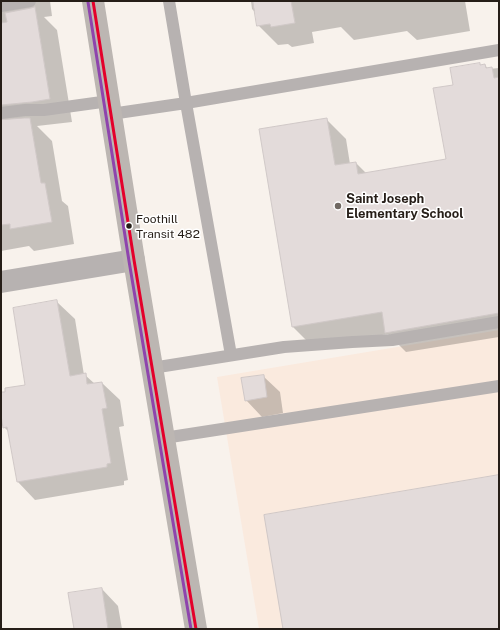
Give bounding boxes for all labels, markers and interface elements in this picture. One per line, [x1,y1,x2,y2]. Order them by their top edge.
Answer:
place label: Saint Joseph Elementary School [346,191,464,222]
marker: Saint Joseph Elementary School [333,201,343,211]
place label: Foothill Transit 482 [136,212,200,240]
marker: Foothill Transit 482 [124,221,134,231]

